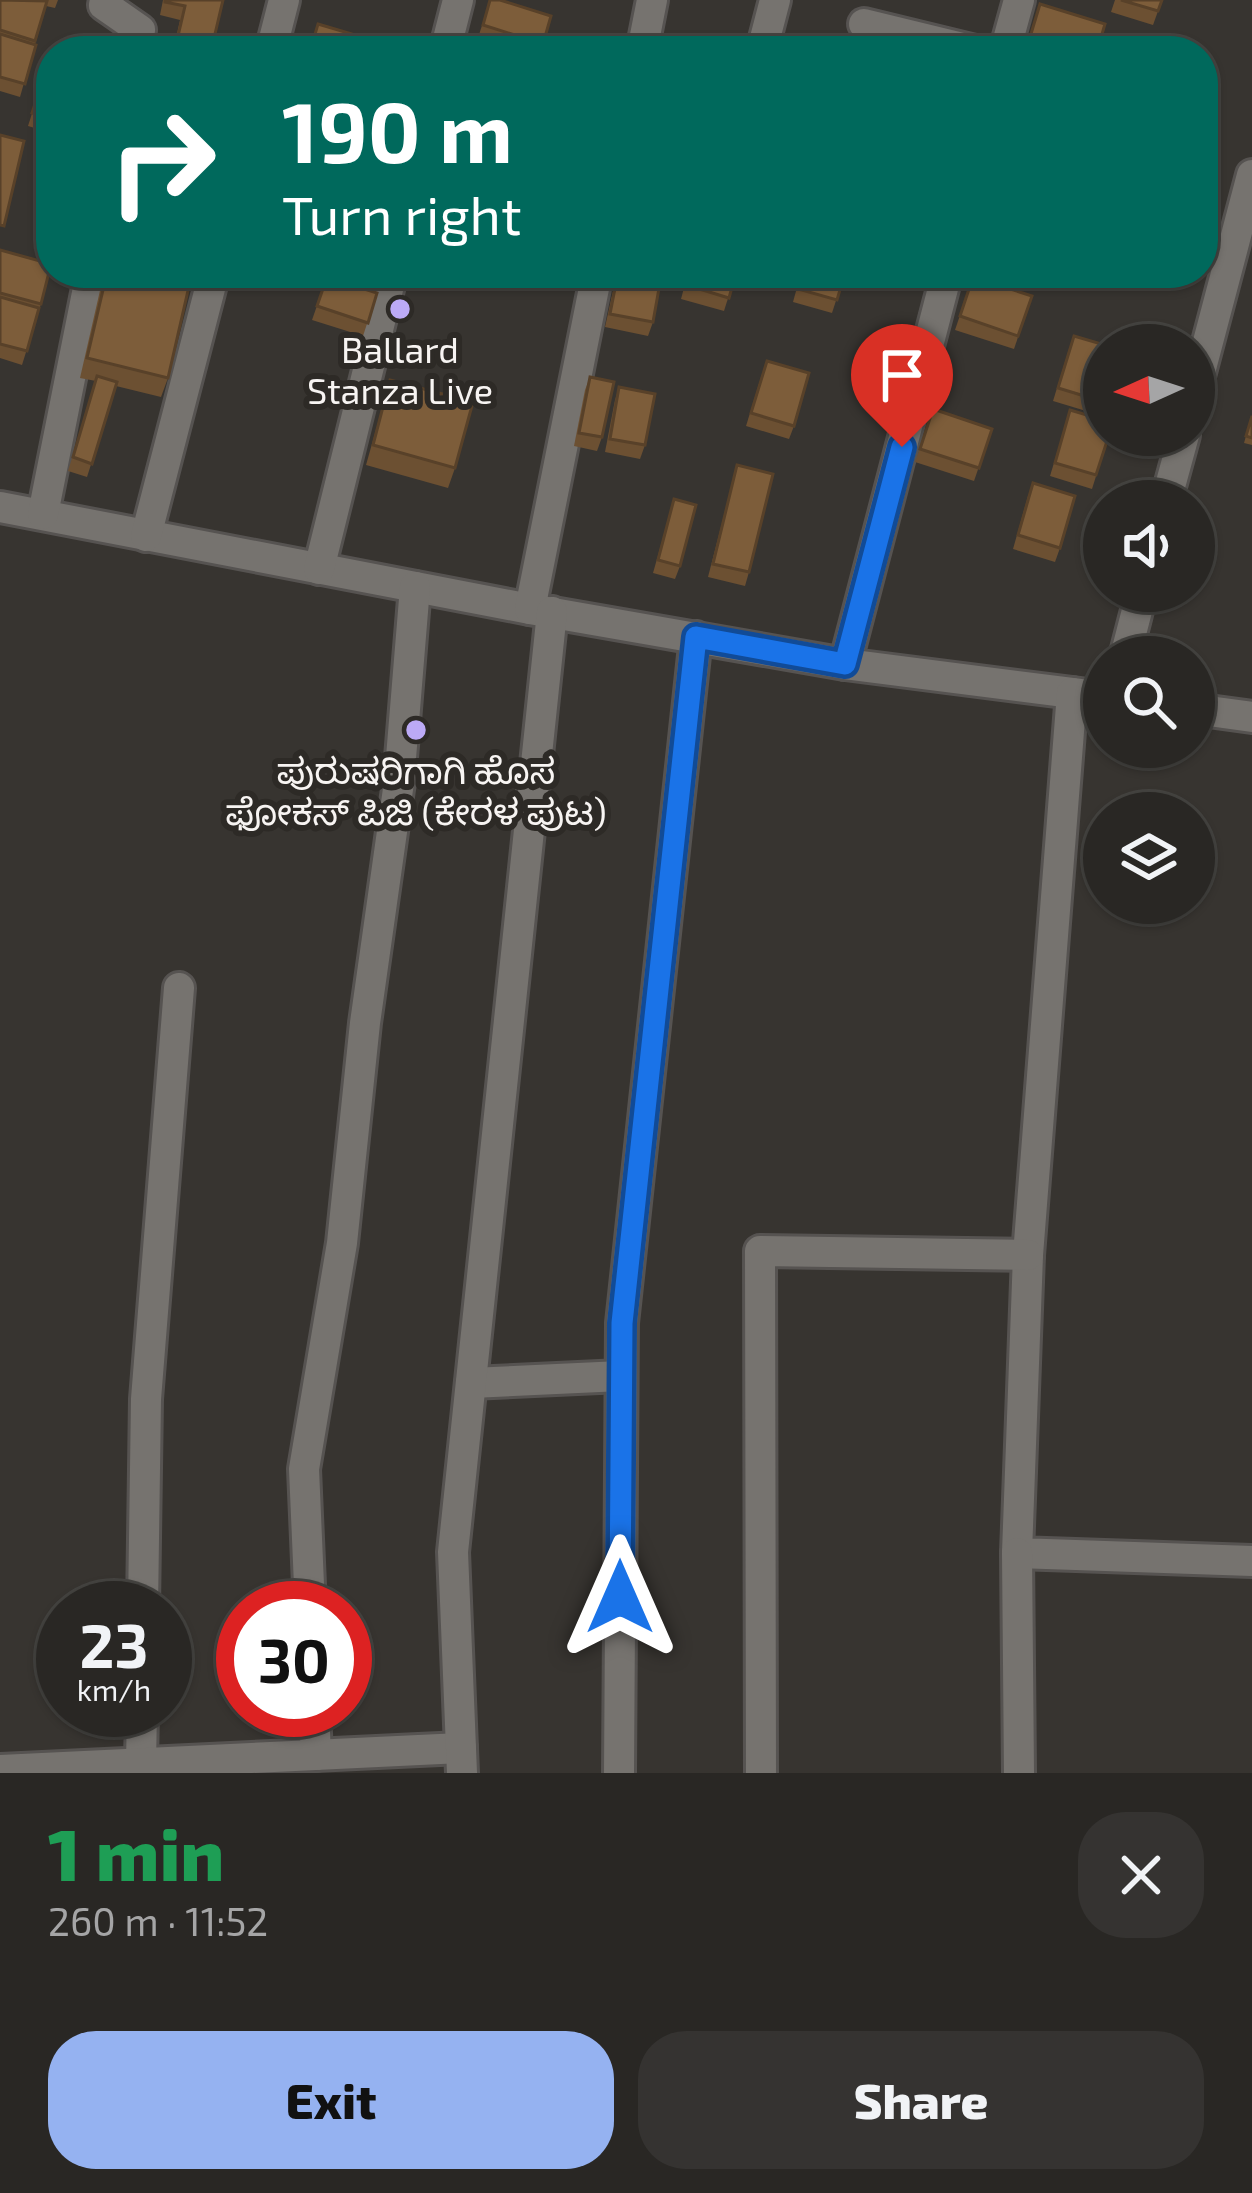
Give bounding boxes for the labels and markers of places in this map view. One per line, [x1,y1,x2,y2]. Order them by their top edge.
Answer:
marker: Ballard Stanza Live [387,296,413,322]
pin [851,324,953,447]
place label: Ballard Stanza Live [307,327,493,411]
marker: ಪುರುಷರಿಗಾಗಿ ಹೊಸ ಫೋಕಸ್ ಪಿಜಿ (ಕೇರಳ ಪುಟ) [403,717,429,743]
place label: ಪುರುಷರಿಗಾಗಿ ಹೊಸ ಫೋಕಸ್ ಪಿಜಿ (ಕೇರಳ ಪುಟ) [225,748,607,832]

